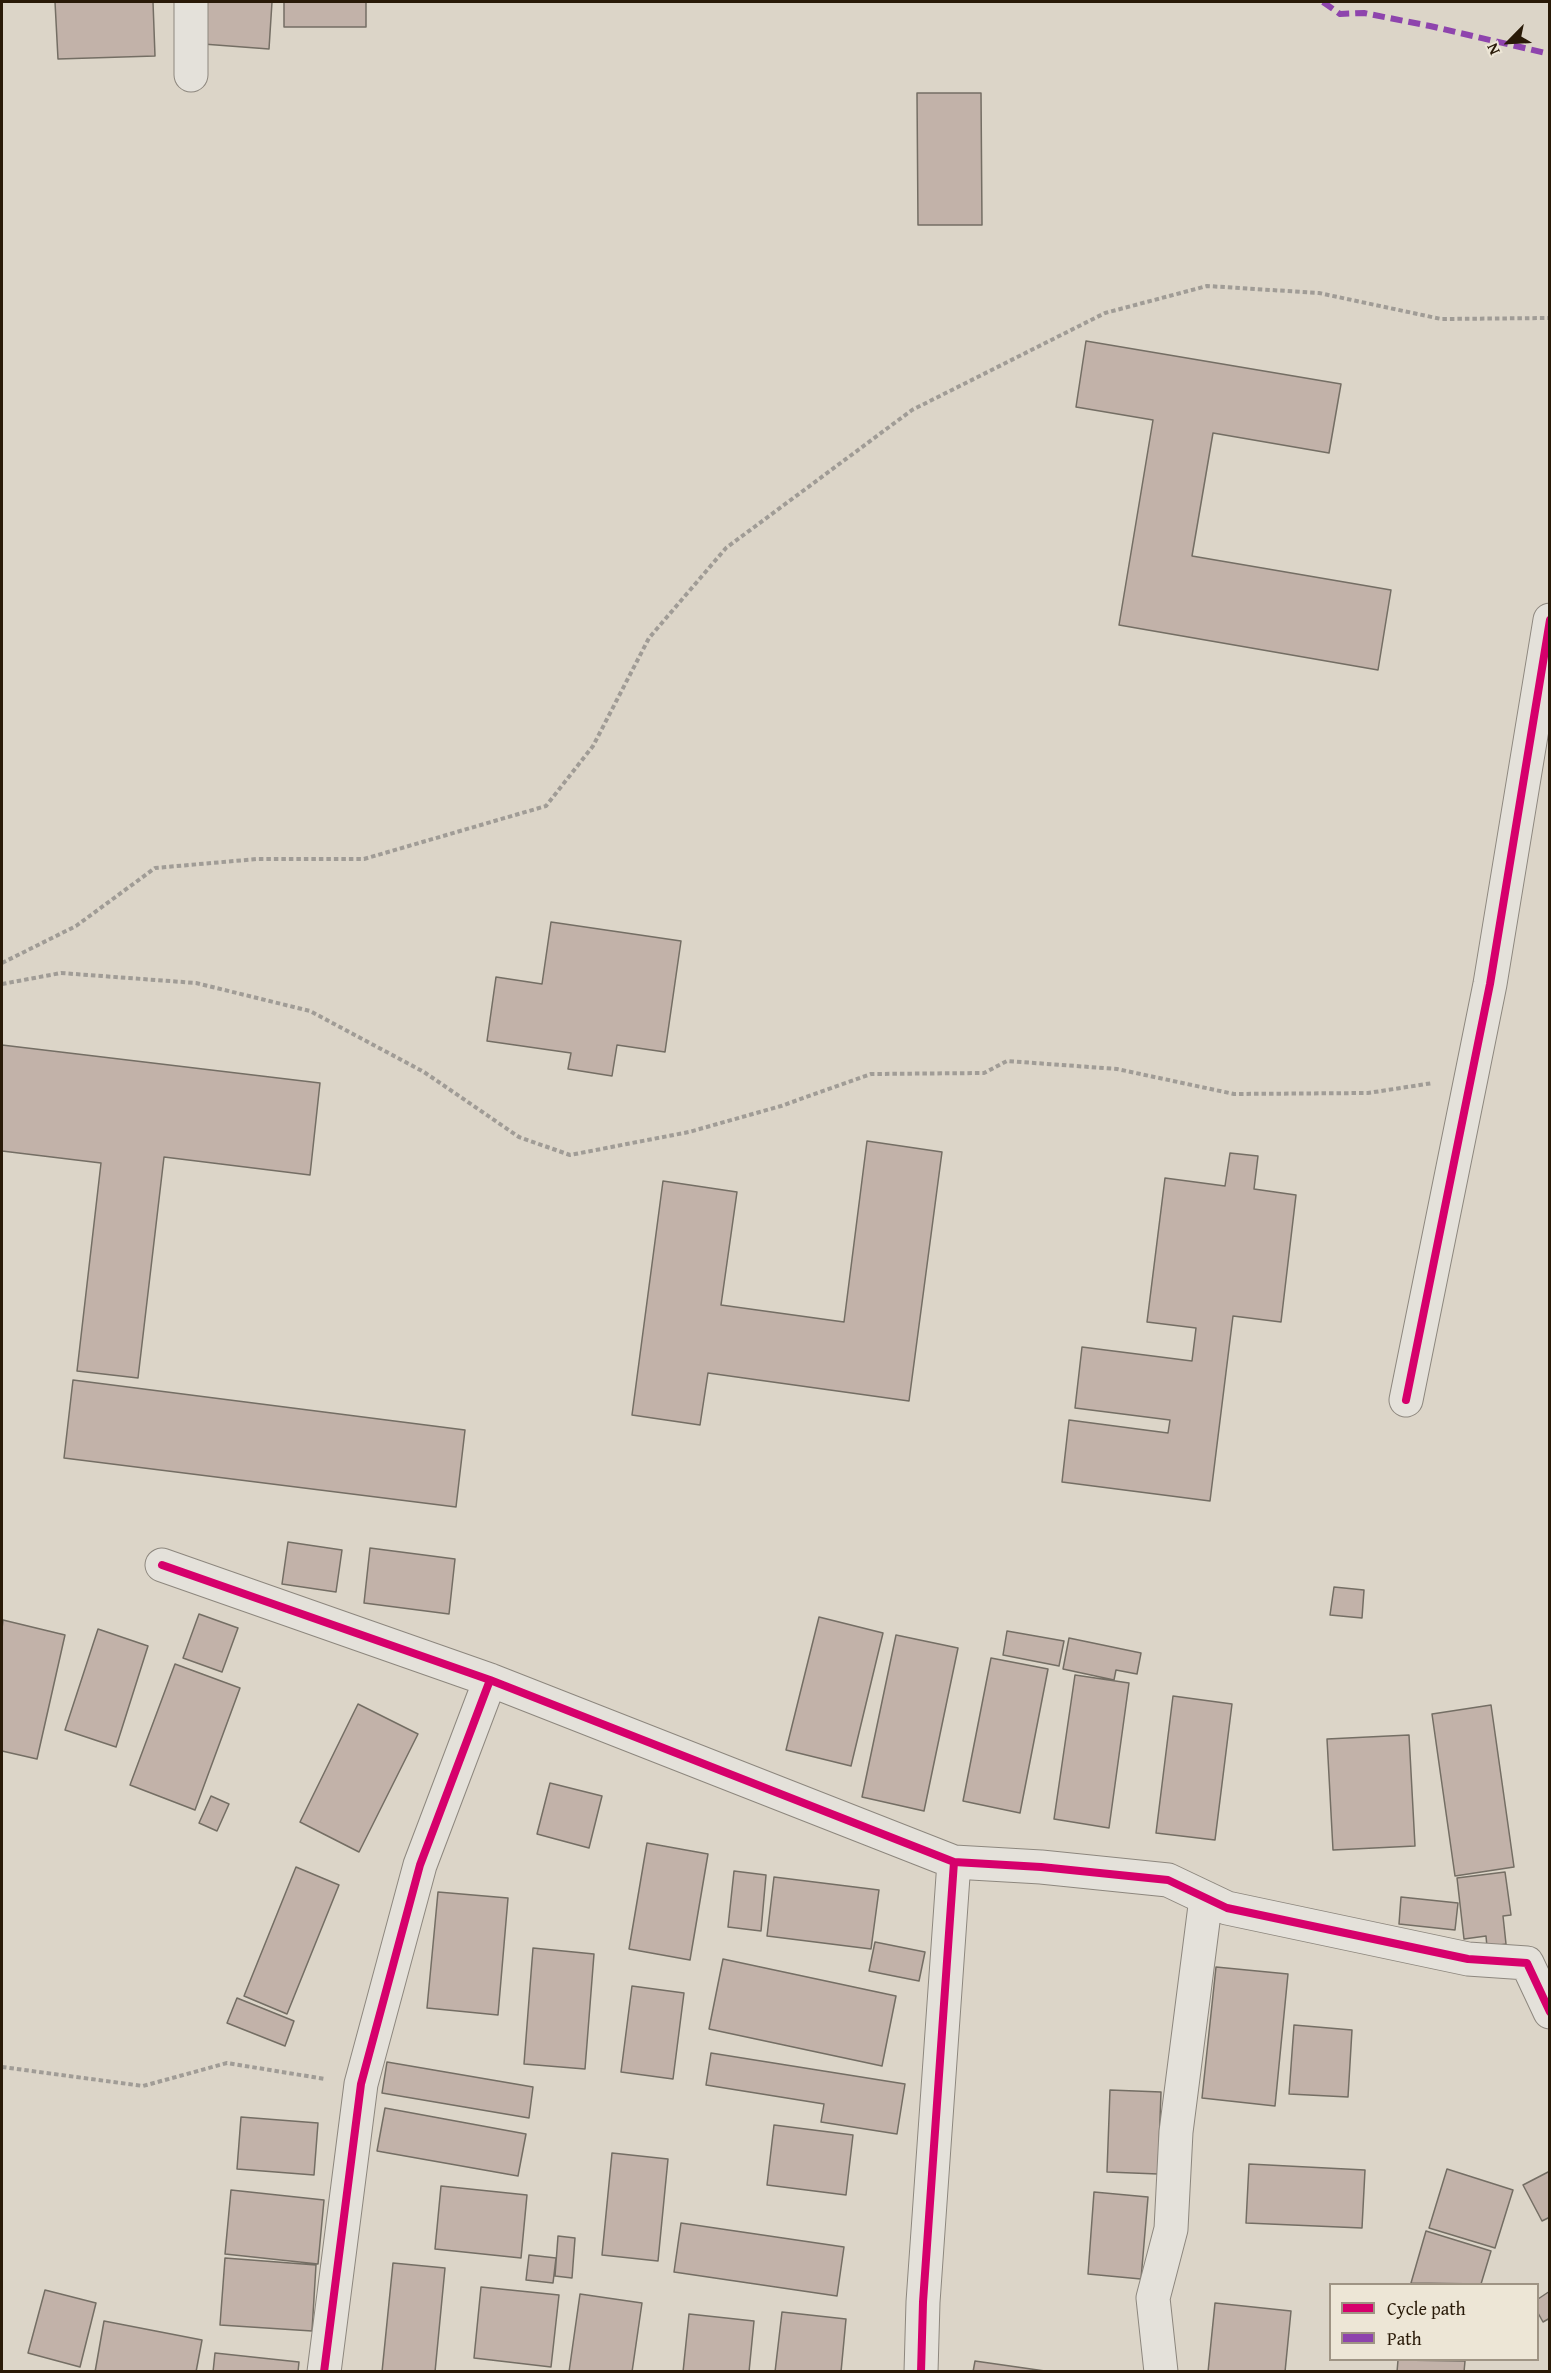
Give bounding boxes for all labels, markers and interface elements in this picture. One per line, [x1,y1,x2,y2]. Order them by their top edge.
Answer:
north arrow [1479,12,1539,72]
text: N [1479,40,1506,59]
legend [1329,2283,1539,2361]
text: Cycle path [1387,2295,1466,2322]
text: Path [1387,2325,1422,2352]

